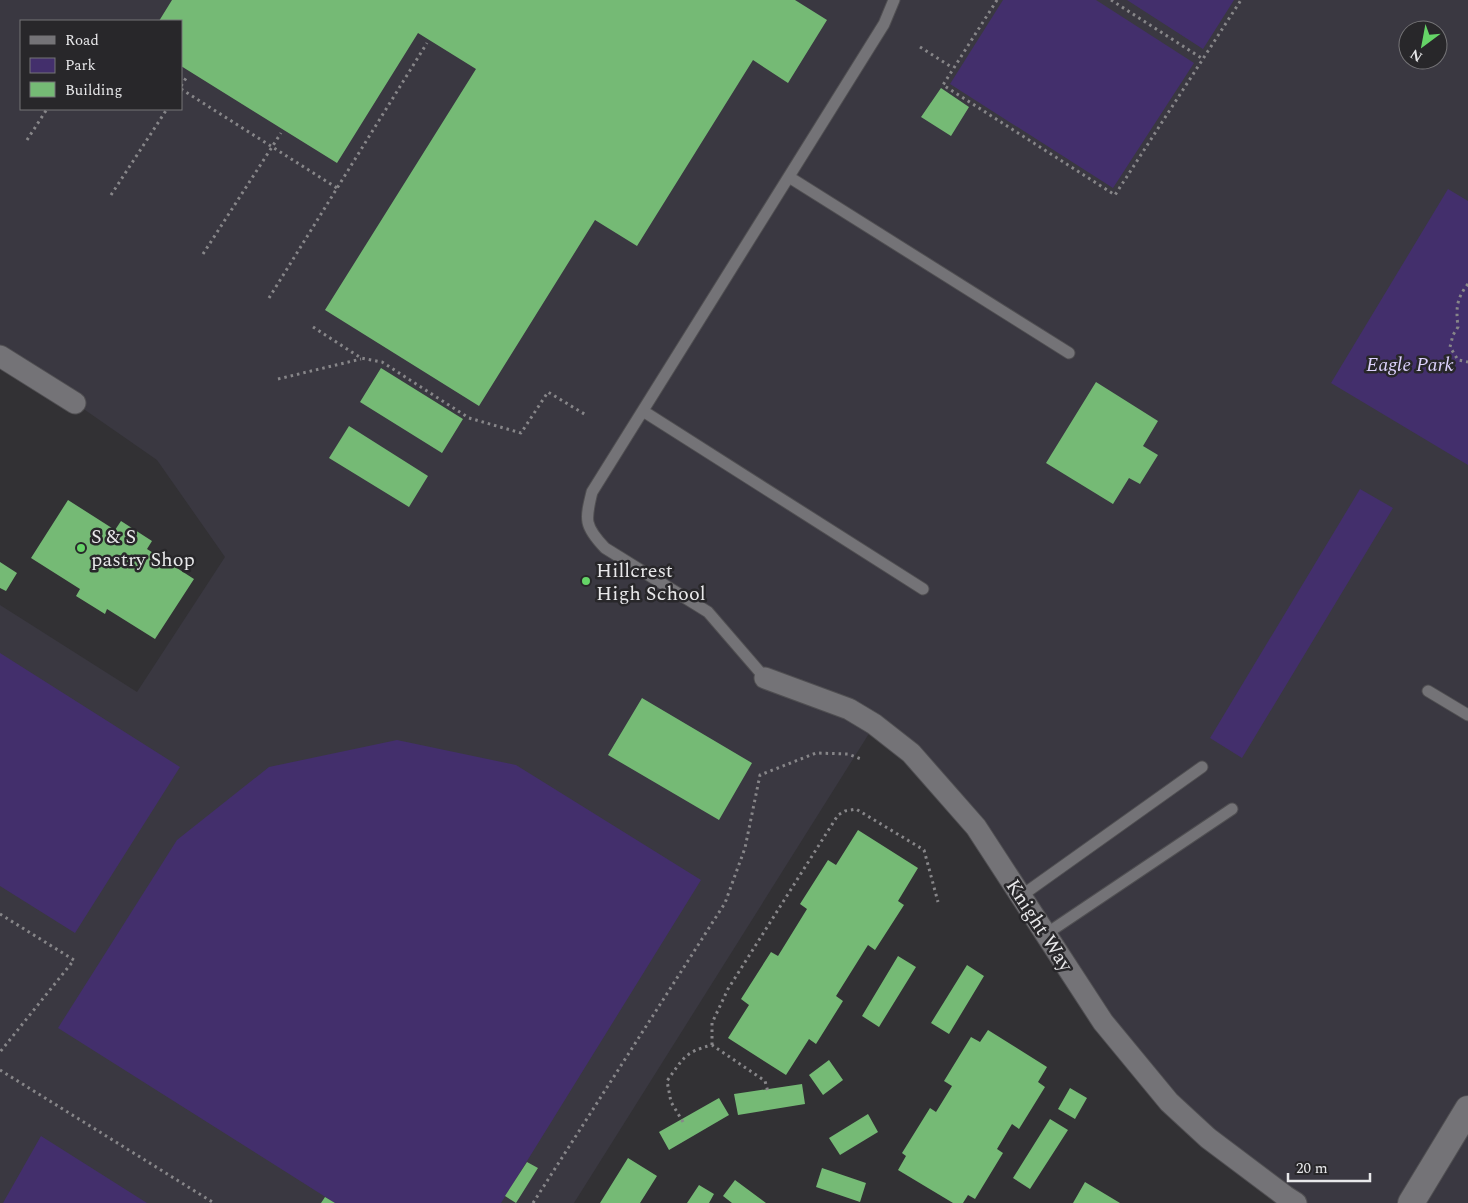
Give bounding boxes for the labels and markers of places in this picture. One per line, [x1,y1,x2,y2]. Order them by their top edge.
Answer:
place label: S & S pastry Shop [91,522,195,575]
marker: S & S pastry Shop [75,542,87,554]
place label: Hillcrest High School [596,556,706,609]
marker: Hillcrest High School [580,575,592,587]

